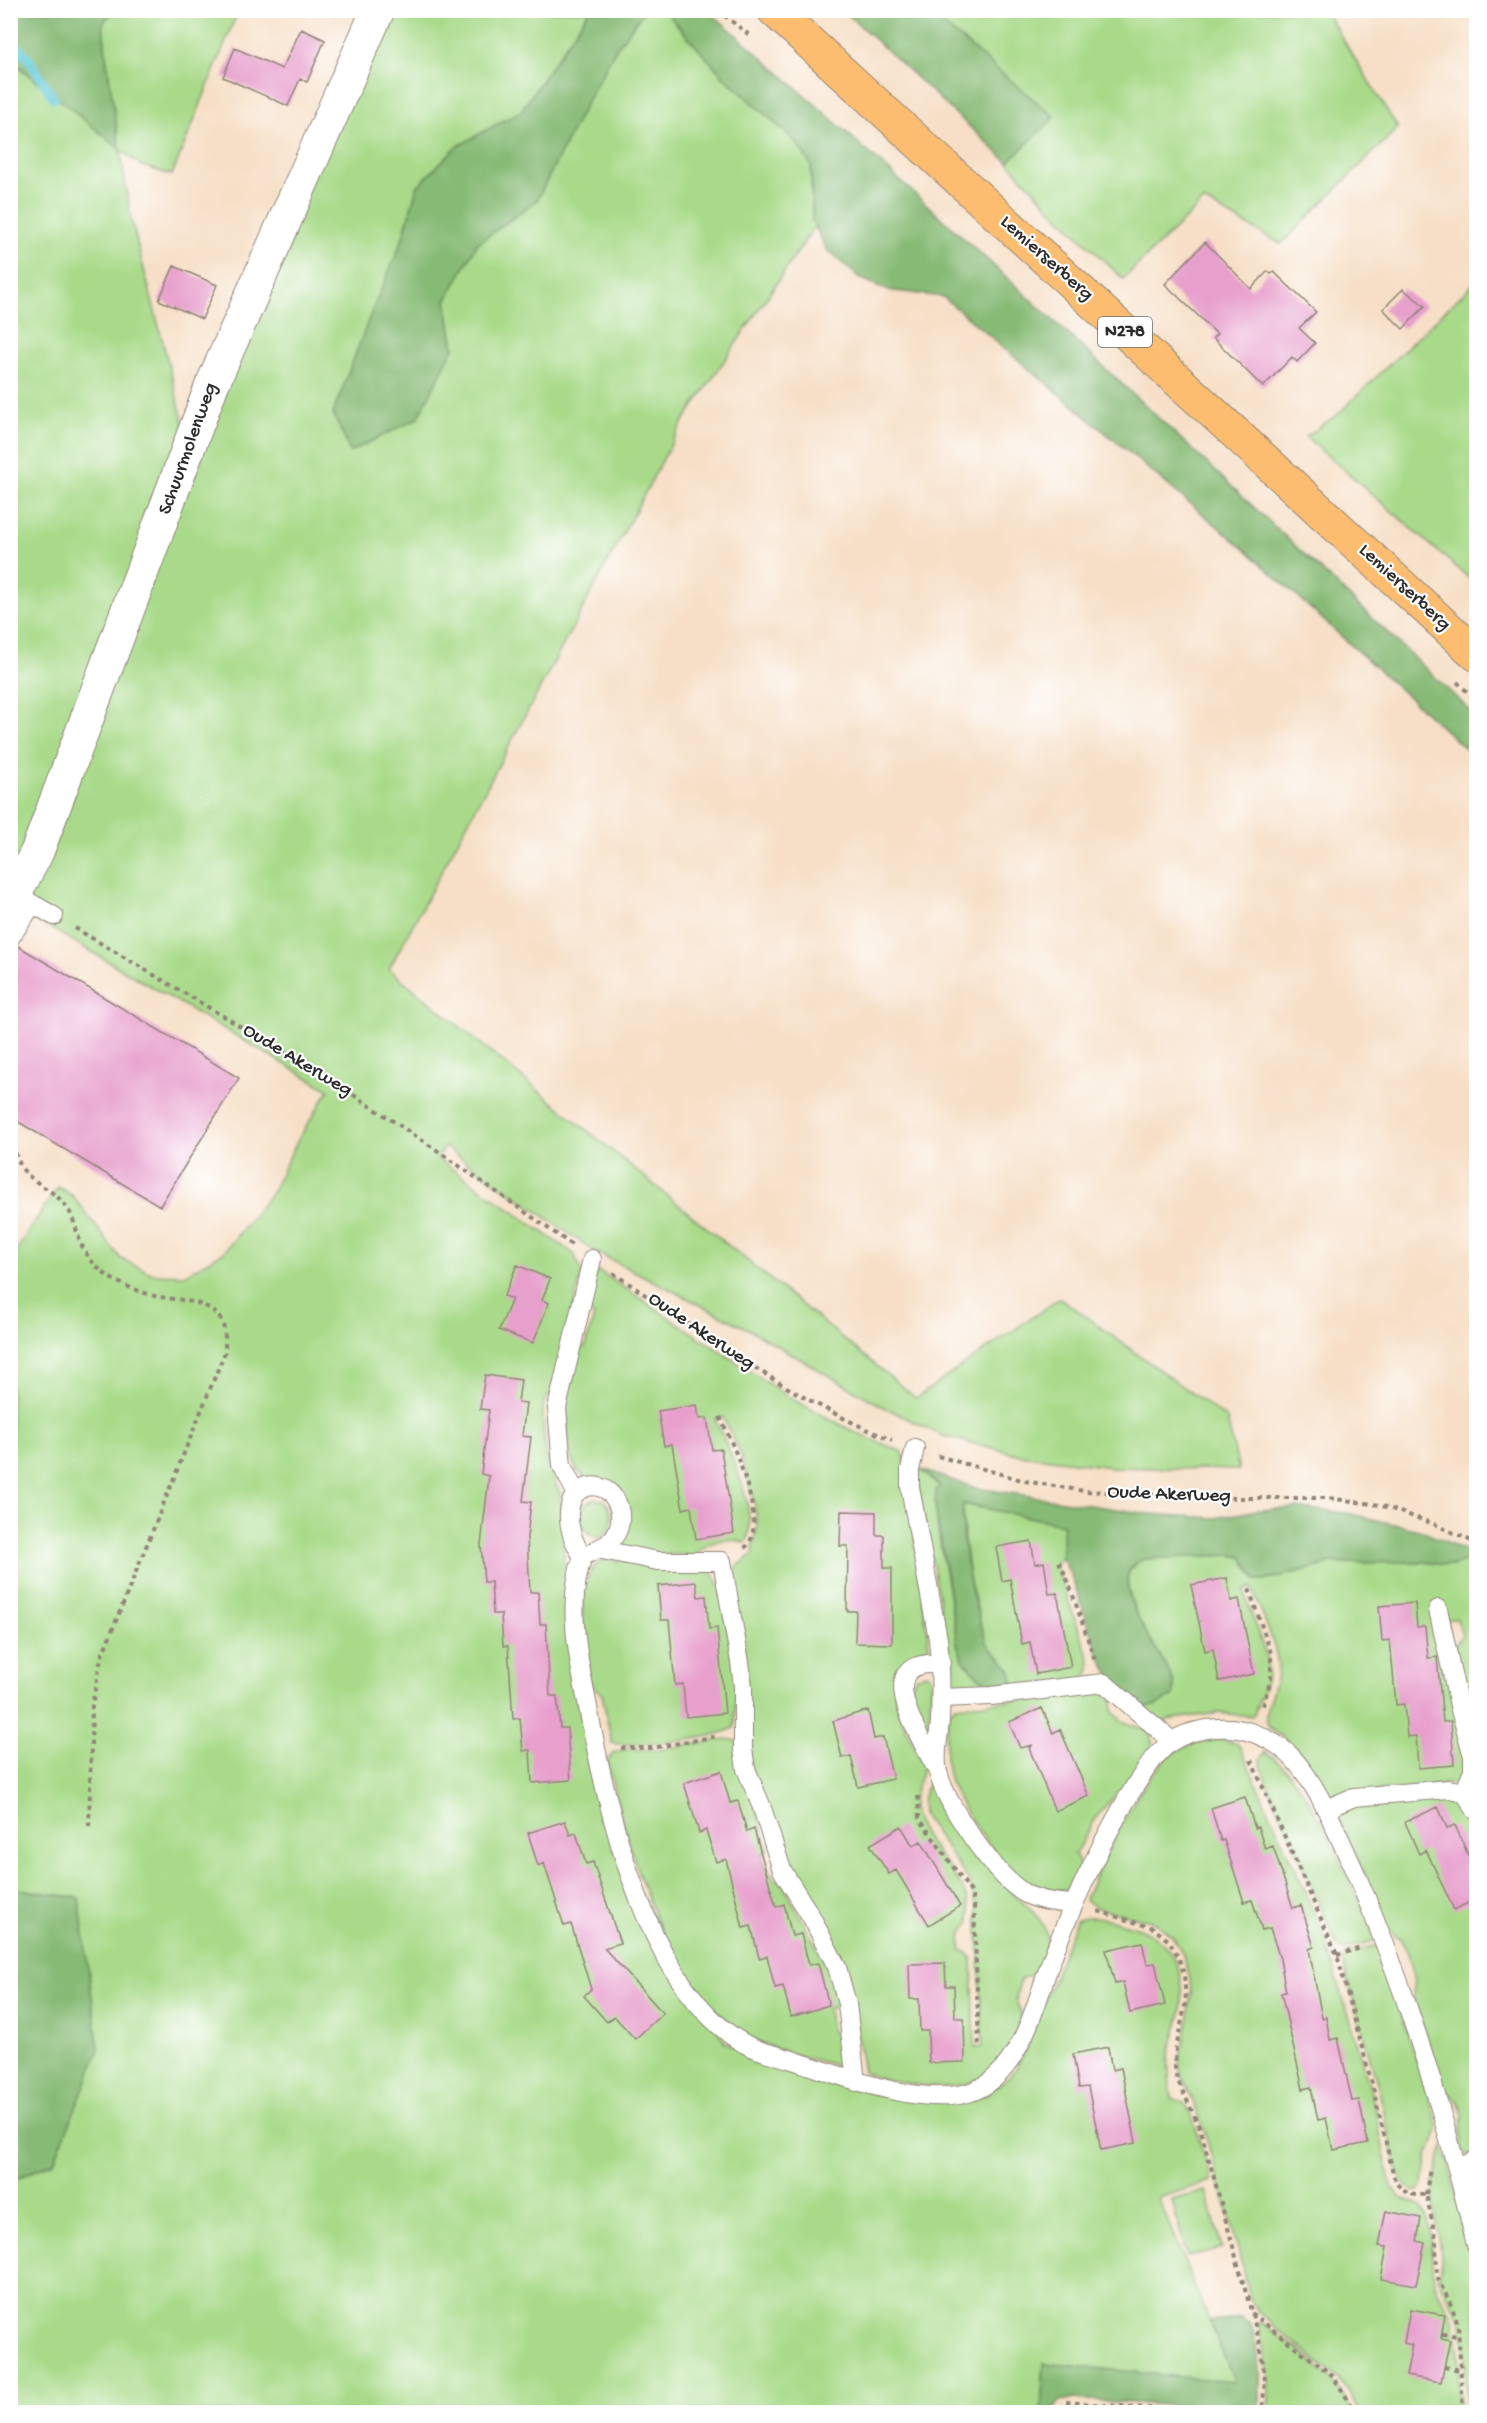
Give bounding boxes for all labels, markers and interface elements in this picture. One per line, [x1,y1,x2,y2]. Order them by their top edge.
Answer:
street label: Lemierserberg [995,211,1097,307]
road number: N278 [1098,317,1152,347]
street label: Schuurmolenweg [154,380,224,518]
street label: Lemierserberg [1353,539,1455,637]
street label: Oude Akerweg [238,1019,356,1103]
street label: Oude Akerweg [643,1288,759,1376]
street label: Oude Akerweg [1107,1481,1231,1509]

